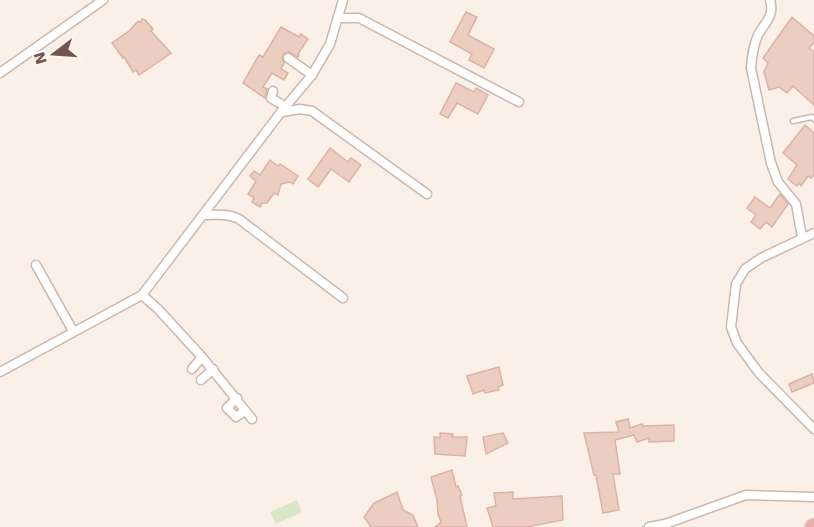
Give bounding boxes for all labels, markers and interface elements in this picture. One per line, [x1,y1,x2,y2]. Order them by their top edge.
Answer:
north arrow [24,24,84,84]
text: N [29,50,51,67]

